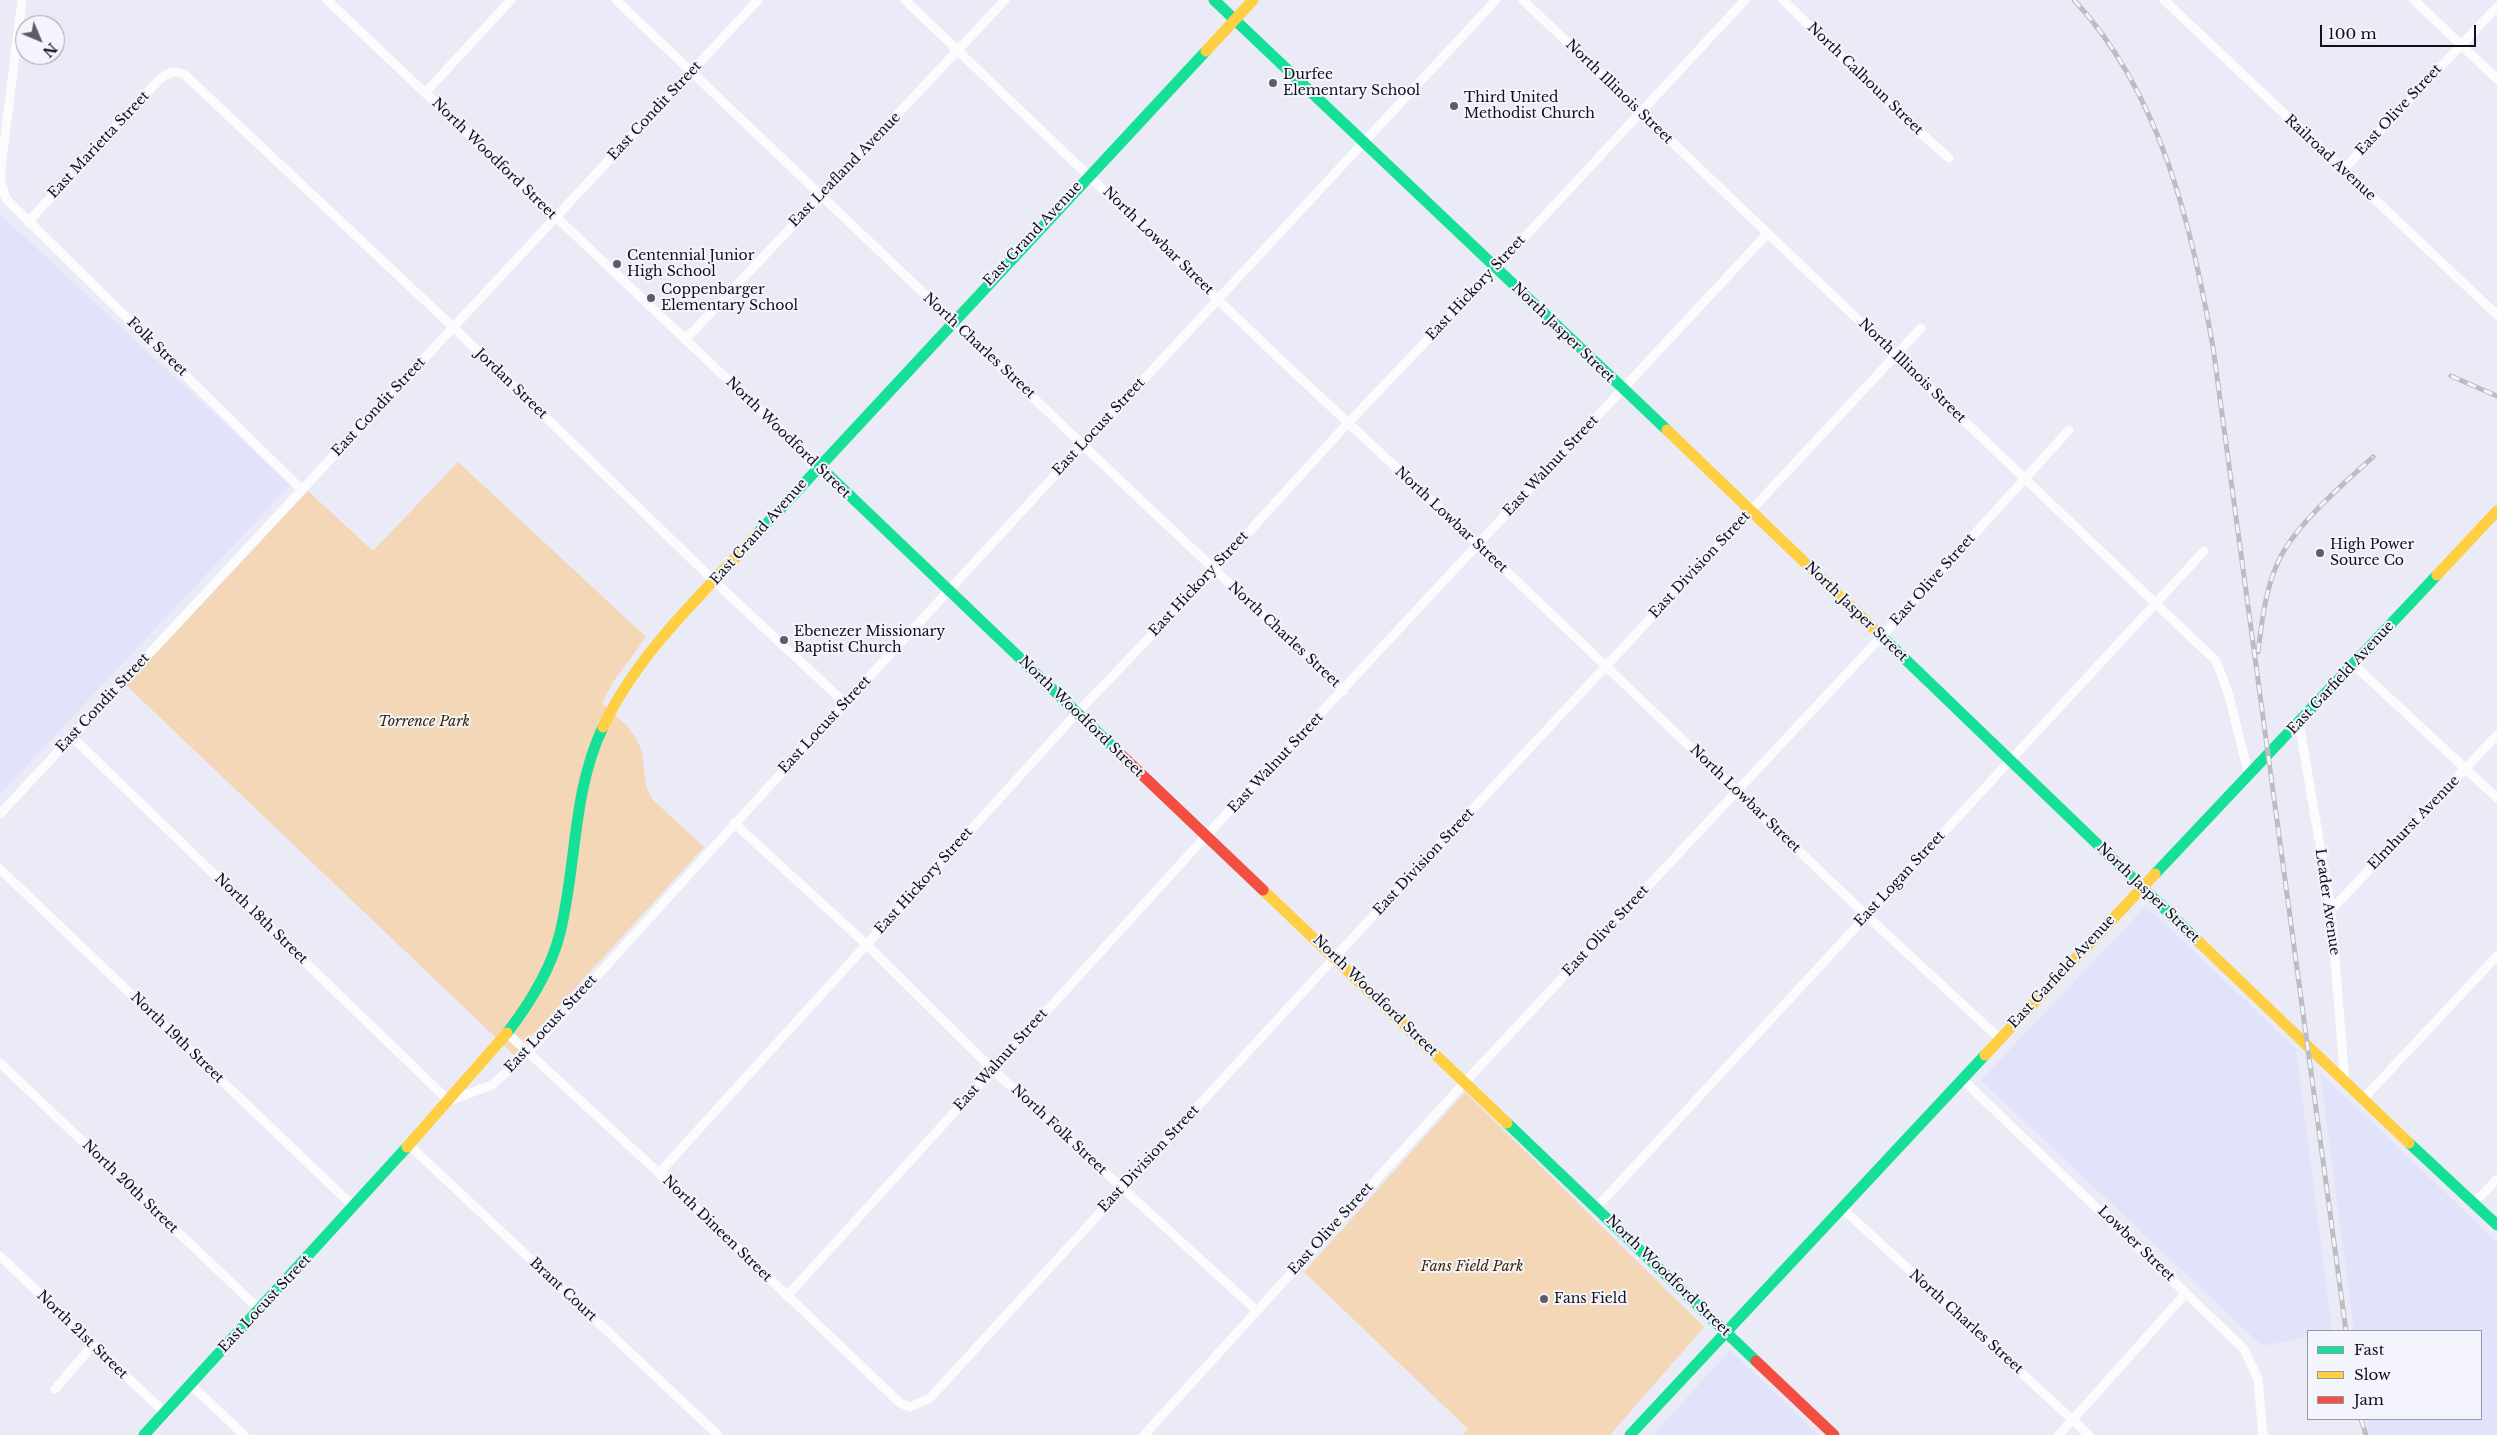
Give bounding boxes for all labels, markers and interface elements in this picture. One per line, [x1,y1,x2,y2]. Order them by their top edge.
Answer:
north arrow [15,15,65,65]
scale bar [2322,15,2478,47]
street label: North Calhoun Street [1804,19,1926,139]
text: 100 m [2328,24,2377,43]
street label: North Illinois Street [1562,36,1676,148]
text: N [39,39,61,61]
street label: East Condit Street [605,58,705,164]
street label: East Olive Street [2353,61,2445,159]
place label: Durfee Elementary School [1283,67,1420,100]
marker: Durfee Elementary School [1267,77,1279,89]
street label: East Marietta Street [45,88,153,202]
place label: Third United Methodist Church [1464,90,1595,122]
street label: North Woodford Street [428,95,560,223]
marker: Third United Methodist Church [1448,100,1460,112]
street label: East Leafland Avenue [786,109,904,231]
street label: Railroad Avenue [2281,112,2379,204]
street label: East Grand Avenue [980,178,1086,290]
street label: North Lowbar Street [1099,184,1217,298]
street label: East Hickory Street [1423,232,1529,344]
place label: Centennial Junior High School [627,248,754,280]
marker: Centennial Junior High School [611,258,623,270]
street label: North Jasper Street [1508,280,1618,386]
place label: Coppenbarger Elementary School [661,282,798,314]
street label: North Charles Street [919,290,1039,402]
marker: Coppenbarger Elementary School [645,292,657,304]
street label: Folk Street [123,314,191,380]
street label: North Illinois Street [1855,315,1969,427]
street label: Jordan Street [471,345,551,423]
street label: East Condit Street [329,354,429,460]
street label: North Woodford Street [722,374,854,502]
street label: East Locust Street [1049,375,1149,479]
street label: East Walnut Street [1500,412,1602,520]
street label: North Lowbar Street [1391,464,1511,576]
street label: East Grand Avenue [707,476,811,588]
street label: East Division Street [1646,508,1754,622]
street label: East Hickory Street [1146,528,1252,640]
street label: East Olive Street [1887,530,1979,630]
place label: High Power Source Co [2330,537,2414,570]
marker: High Power Source Co [2314,547,2326,559]
street label: North Jasper Street [1801,559,1911,665]
street label: North Charles Street [1224,579,1344,691]
street label: East Garfield Avenue [2284,618,2398,738]
place label: Ebenezer Missionary Baptist Church [794,624,945,656]
marker: Ebenezer Missionary Baptist Church [778,634,790,646]
street label: East Condit Street [53,650,153,756]
street label: North Woodford Street [1015,653,1147,781]
street label: East Locust Street [775,673,875,777]
street label: East Walnut Street [1225,709,1327,817]
park label: Torrence Park [378,714,470,730]
street label: North Lowbar Street [1686,742,1804,856]
street label: Elmhurst Avenue [2365,772,2463,874]
street label: East Division Street [1370,805,1478,919]
street label: East Hickory Street [872,824,976,938]
street label: East Logan Street [1851,828,1949,930]
street label: North Jasper Street [2093,840,2203,946]
street label: Leader Avenue [2311,848,2343,956]
street label: North 18th Street [211,870,311,968]
street label: East Olive Street [1560,882,1652,980]
street label: East Garfield Avenue [2005,912,2119,1032]
street label: North Woodford Street [1309,932,1441,1060]
street label: East Locust Street [501,972,601,1076]
street label: North 19th Street [127,989,227,1087]
street label: East Walnut Street [951,1005,1051,1115]
street label: North Folk Street [1008,1081,1110,1179]
street label: East Division Street [1095,1102,1203,1216]
street label: North 20th Street [79,1137,181,1237]
street label: North Dineen Street [659,1172,775,1286]
street label: East Olive Street [1285,1179,1377,1279]
street label: Lowber Street [2094,1203,2178,1285]
street label: North Woodford Street [1602,1212,1734,1340]
street label: East Locust Street [215,1252,315,1356]
street label: Brant Court [526,1255,600,1325]
park label: Fans Field Park [1421,1259,1523,1275]
street label: North Charles Street [1906,1266,2026,1378]
street label: North 21st Street [33,1287,131,1383]
place label: Fans Field [1554,1291,1627,1307]
marker: Fans Field [1538,1293,1550,1305]
legend [2307,1330,2482,1420]
text: Fast [2354,1340,2384,1359]
text: Slow [2354,1365,2391,1384]
text: Jam [2354,1390,2384,1409]

